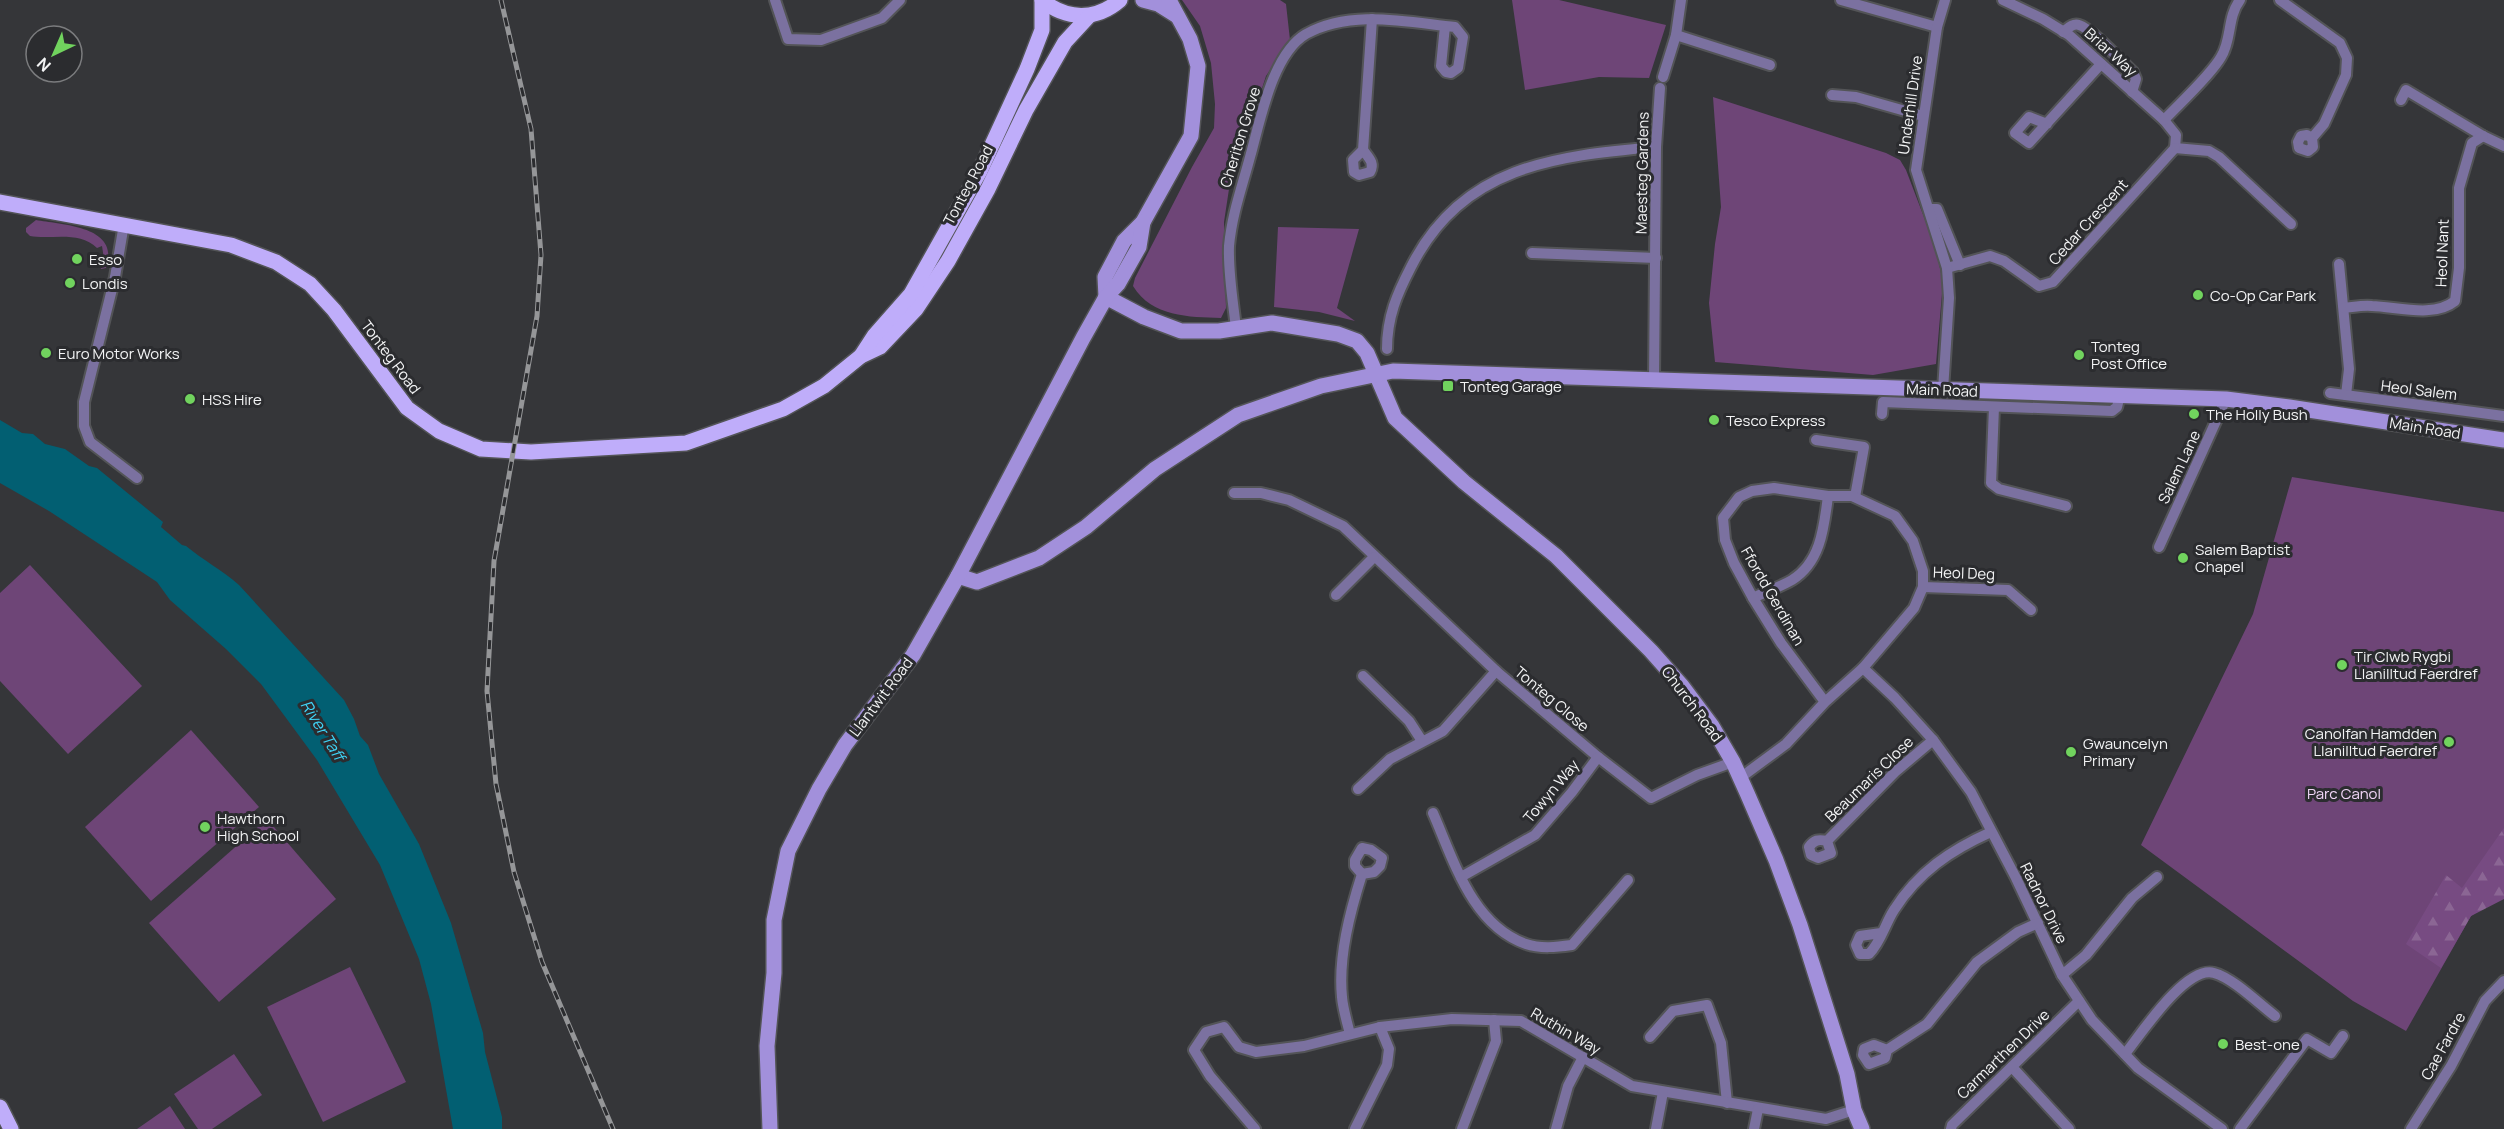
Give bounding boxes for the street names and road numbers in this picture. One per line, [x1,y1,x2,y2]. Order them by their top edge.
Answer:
street label: Briar Way [2080,23,2142,81]
street label: Underhill Drive [1893,54,1927,156]
street label: Cheriton Grove [1215,84,1265,190]
street label: Maesteg Gardens [1630,112,1654,234]
street label: Tonteg Road [938,141,998,229]
street label: Cedar Crescent [2044,174,2132,270]
street label: Heol Nant [2430,219,2454,287]
street label: Tonteg Road [356,316,426,398]
street label: Heol Salem [2380,375,2458,405]
street label: Main Road [1906,378,1978,402]
street label: Main Road [2388,412,2462,444]
street label: Salem Lane [2153,427,2205,507]
street label: Ffordd Gerdinan [1736,543,1810,649]
street label: Heol Deg [1933,561,1995,585]
street label: Llantwit Road [844,653,918,741]
street label: Tonteg Close [1510,662,1594,737]
street label: Church Road [1657,662,1727,746]
street label: Beaumaris Close [1820,731,1918,827]
street label: Towyn Way [1518,755,1584,827]
street label: Radnor Drive [2015,859,2073,947]
street label: Ruthin Way [1527,1002,1605,1060]
street label: Carmarthen Drive [1952,1004,2054,1104]
street label: Cae Fardre [2416,1008,2470,1084]

